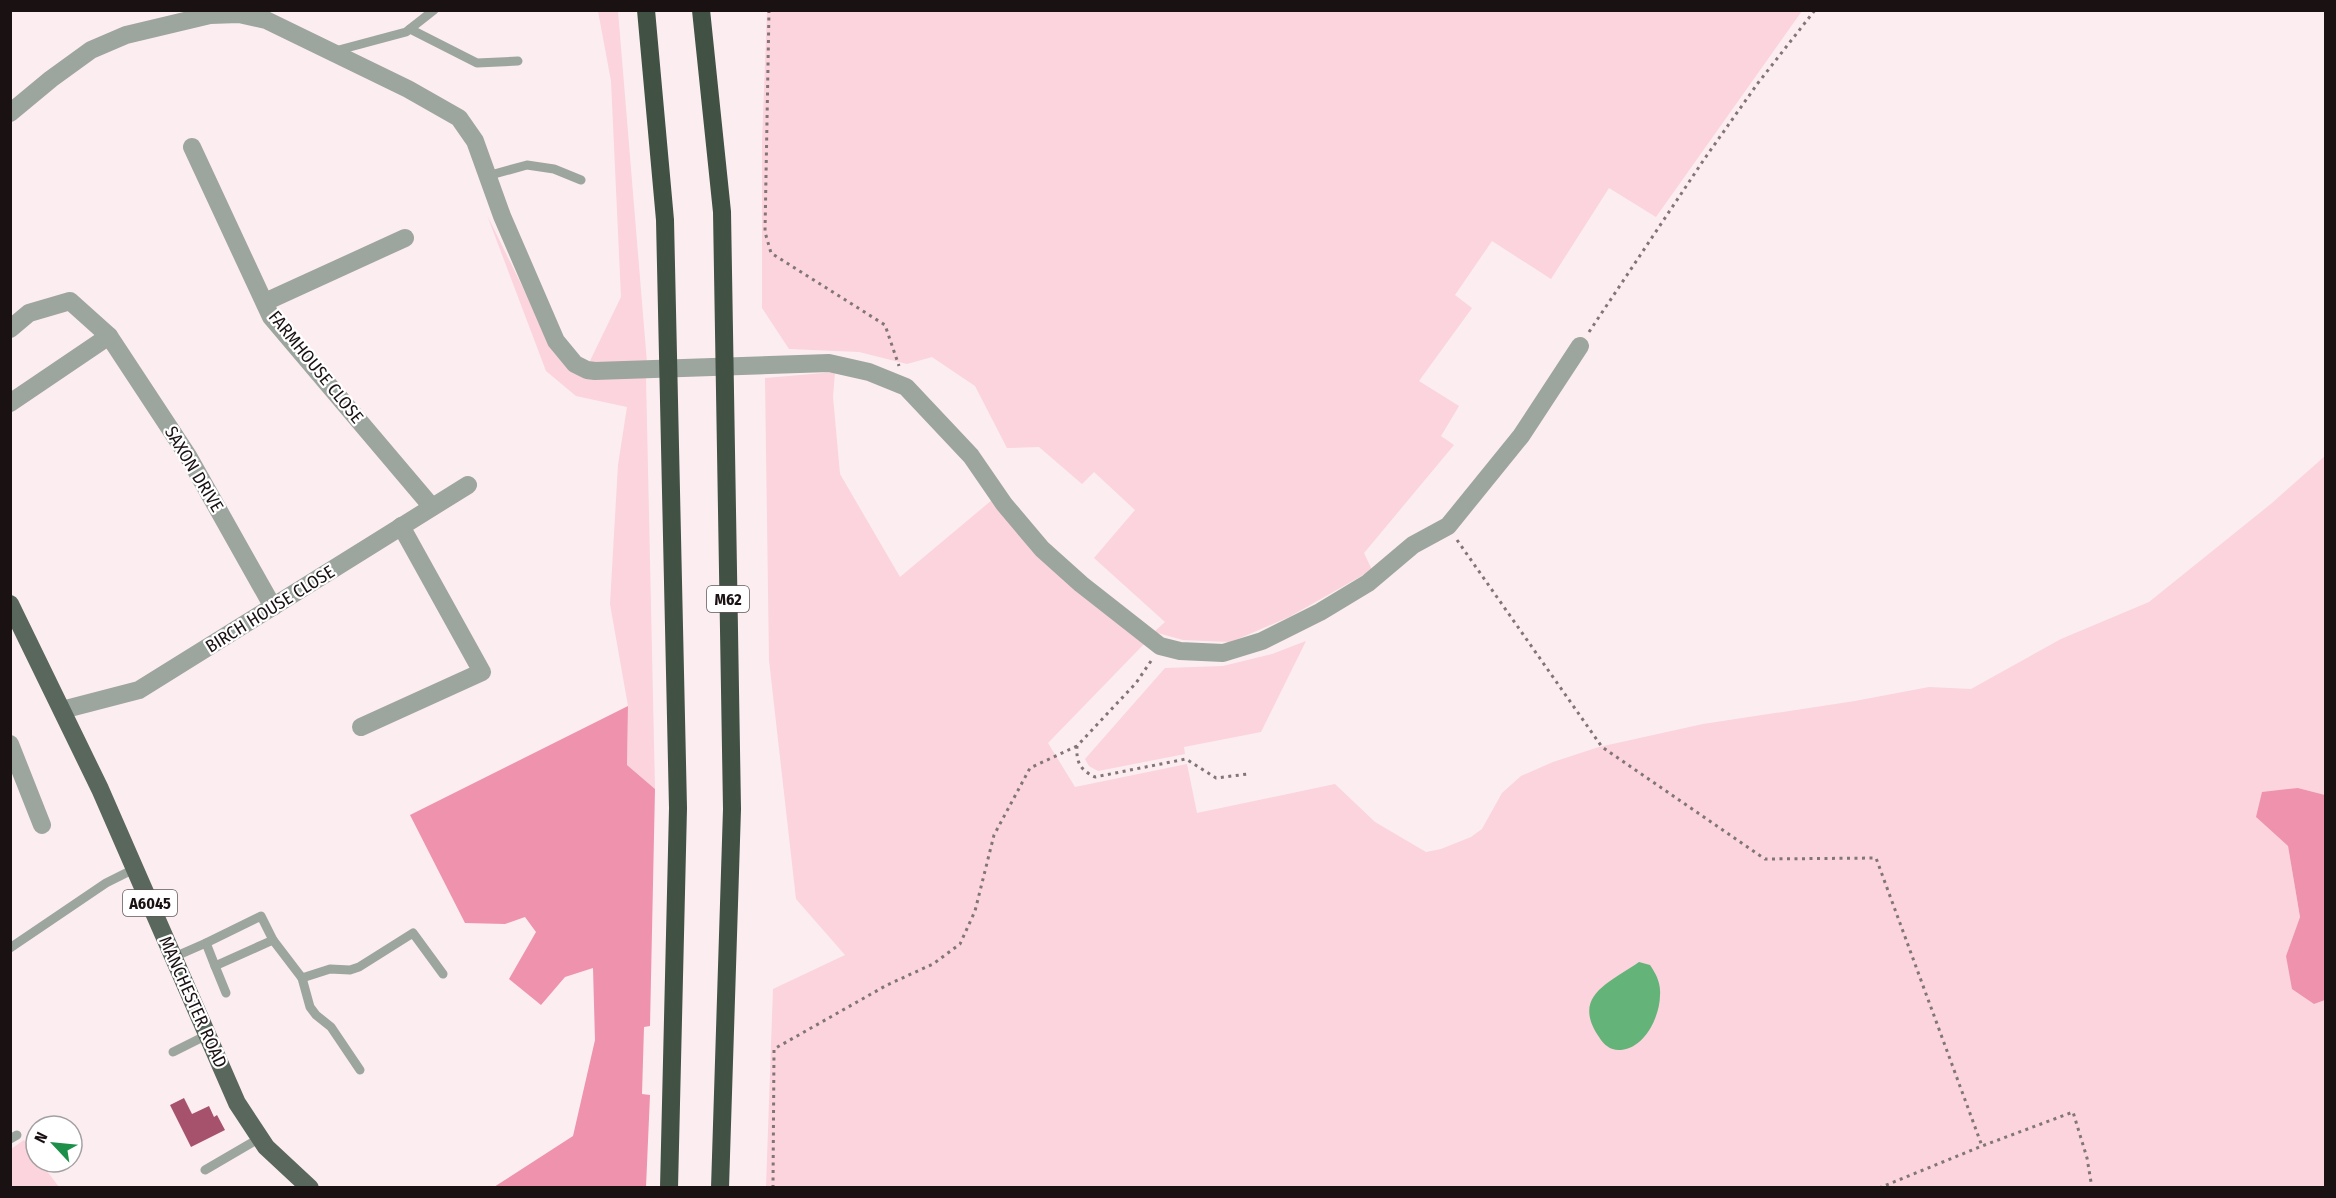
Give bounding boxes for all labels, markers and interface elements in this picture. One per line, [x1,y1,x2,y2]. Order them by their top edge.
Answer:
street label: FARMHOUSE CLOSE [264,306,368,428]
street label: SAXON DRIVE [160,422,228,516]
street label: BIRCH HOUSE CLOSE [202,561,338,657]
road number: M62 [707,586,749,612]
road number: A6045 [123,890,177,916]
street label: MANCHESTER ROAD [154,933,232,1071]
north arrow [24,1114,84,1174]
text: N [30,1129,52,1146]

